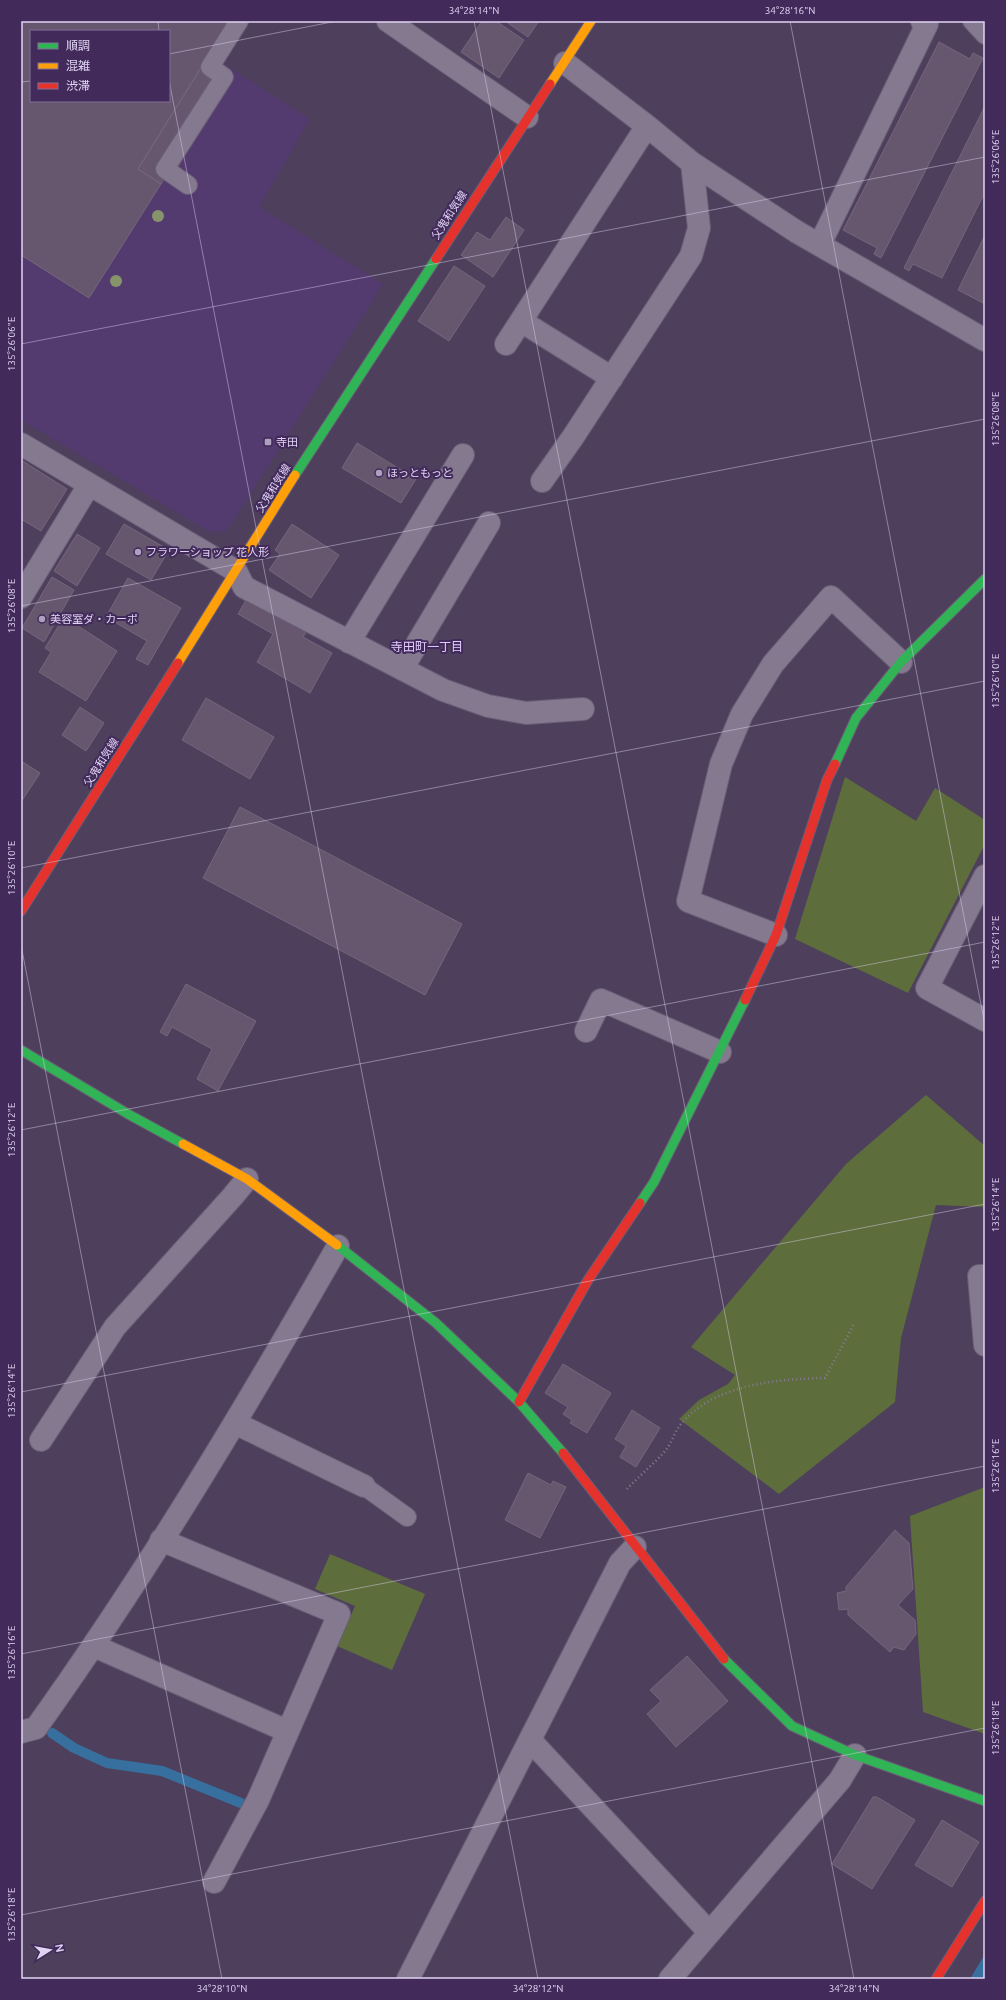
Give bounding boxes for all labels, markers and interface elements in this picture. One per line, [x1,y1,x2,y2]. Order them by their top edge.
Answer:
text: 34°28'14"N [449,5,499,16]
text: 34°28'16"N [765,5,815,16]
legend [30,30,170,102]
text: 順調 [66,39,90,52]
text: 混雑 [66,59,90,72]
text: 渋滞 [66,79,90,92]
text: 135°26'06"E [990,129,1001,184]
street label: 父鬼和気線 [429,189,469,241]
text: 135°26'06"E [6,316,17,371]
text: 135°26'08"E [990,391,1001,446]
place label: 寺田 [276,436,298,448]
marker: 寺田 [263,437,273,447]
street label: 父鬼和気線 [253,461,293,515]
place label: ほっともっと [387,467,453,479]
marker: ほっともっと [374,468,384,478]
place label: フラワーショップ 花人形 [146,546,269,558]
marker: フラワーショップ 花人形 [133,547,143,557]
text: 135°26'08"E [6,578,17,633]
place label: 美容室ダ・カーポ [50,613,138,625]
marker: 美容室ダ・カーポ [37,614,47,624]
district label: 寺田町一丁目 [391,640,463,653]
text: 135°26'10"E [990,653,1001,708]
street label: 父鬼和気線 [81,735,121,789]
text: 135°26'10"E [6,840,17,895]
text: 135°26'12"E [990,915,1001,970]
text: 135°26'12"E [6,1102,17,1157]
text: 135°26'14"E [990,1177,1001,1232]
text: 135°26'14"E [6,1363,17,1418]
text: 135°26'16"E [990,1438,1001,1493]
text: 135°26'16"E [6,1625,17,1680]
text: 135°26'18"E [990,1700,1001,1755]
text: 135°26'18"E [6,1887,17,1942]
north arrow [30,1930,70,1970]
text: N [53,1943,66,1953]
text: 34°28'10"N [197,1983,247,1994]
text: 34°28'12"N [513,1983,563,1994]
text: 34°28'14"N [829,1983,879,1994]

